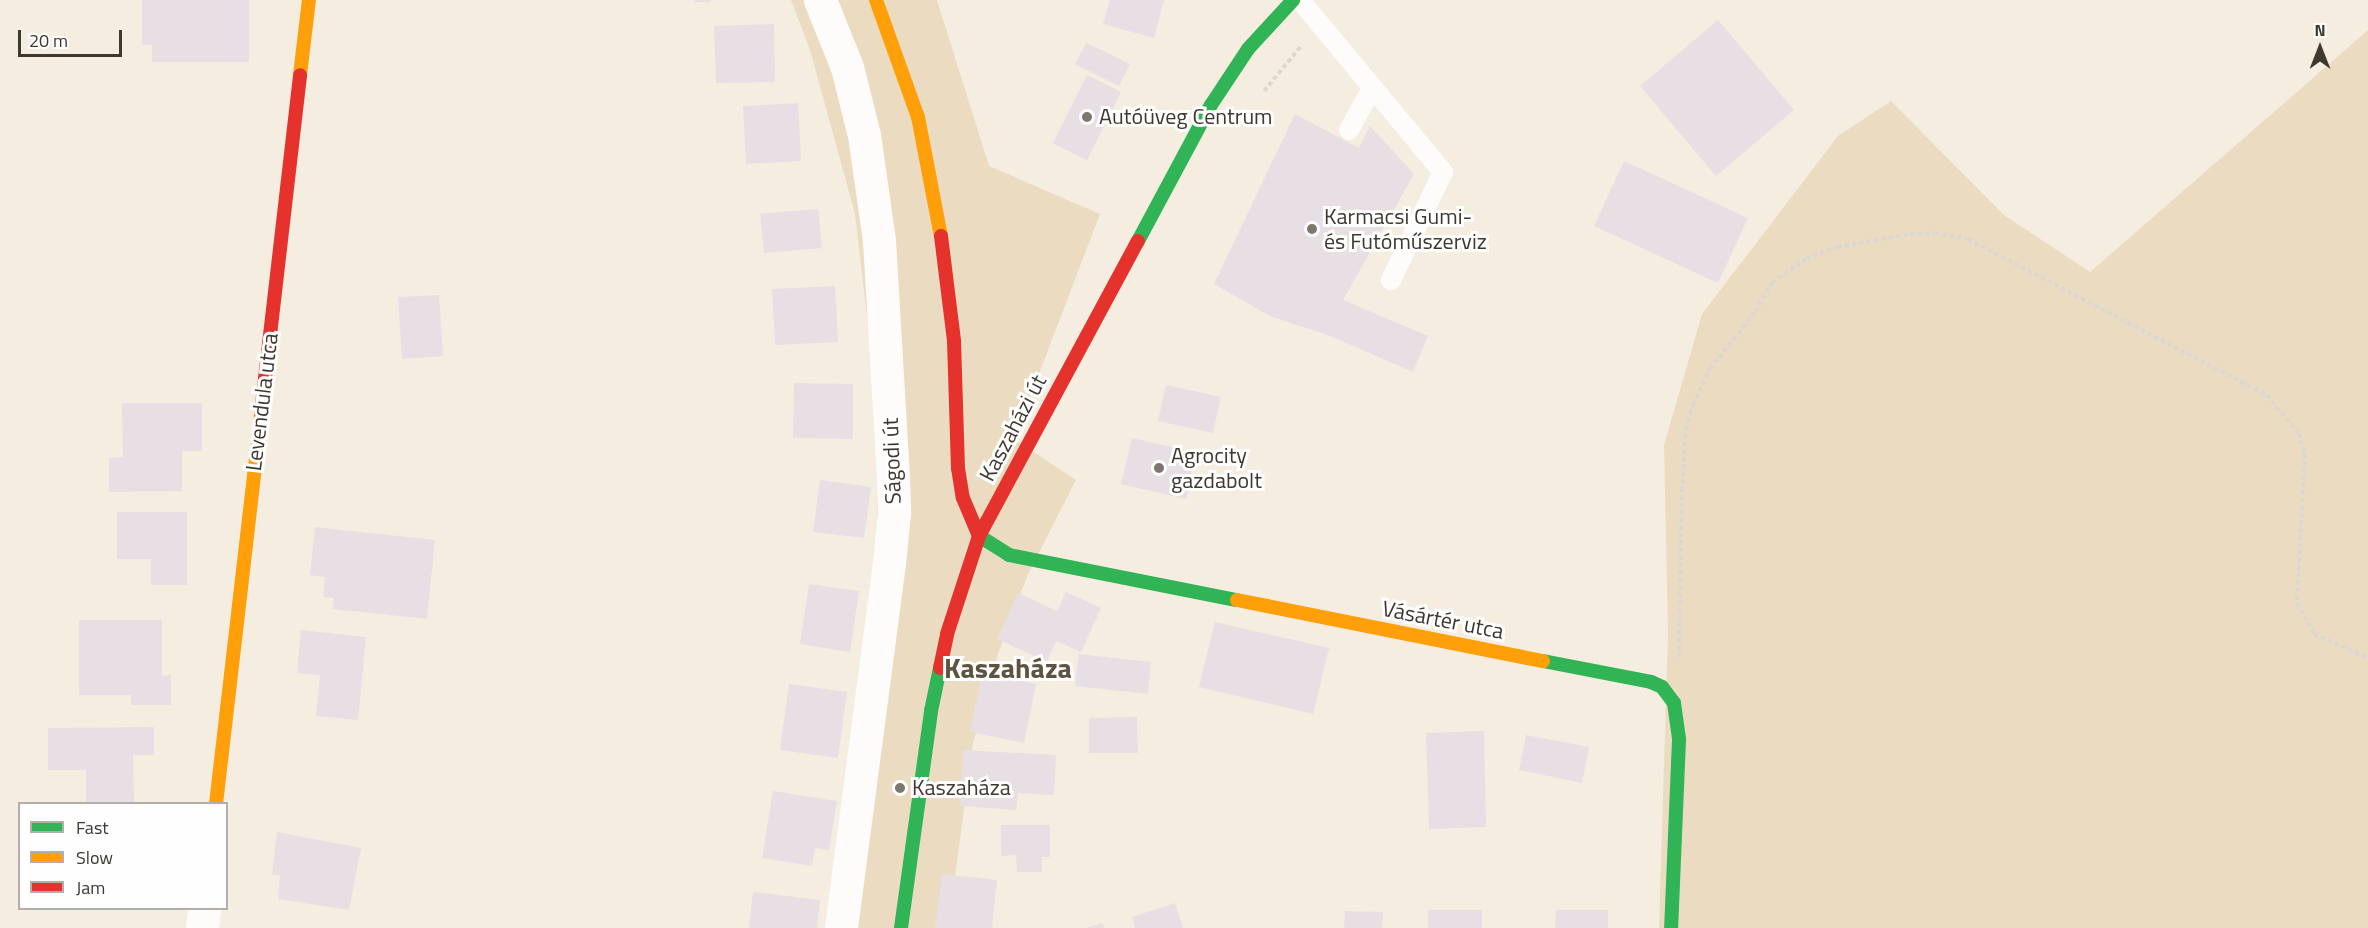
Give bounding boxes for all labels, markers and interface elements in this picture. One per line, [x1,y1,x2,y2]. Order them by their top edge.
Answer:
scale bar [21,18,124,56]
north arrow [2290,18,2350,78]
text: N [2314,18,2326,42]
text: 20 m [29,27,68,54]
place label: Autóüveg Centrum [1099,104,1272,130]
marker: Autóüveg Centrum [1080,110,1094,124]
place label: Karmacsi Gumi- és Futóműszerviz [1324,203,1487,254]
marker: Karmacsi Gumi- és Futóműszerviz [1305,222,1319,236]
street label: Levendula utca [240,331,284,473]
street label: Kaszaházi út [974,370,1052,486]
street label: Ságodi út [877,417,907,505]
place label: Agrocity gazdabolt [1171,442,1262,494]
marker: Agrocity gazdabolt [1152,461,1166,475]
street label: Vásártér utca [1380,595,1506,645]
district label: Kaszaháza [944,651,1072,685]
place label: Kaszaháza [912,775,1011,801]
marker: Kaszaháza [893,781,907,795]
legend [18,802,228,910]
text: Fast [76,814,109,841]
text: Slow [76,844,113,871]
text: Jam [76,874,105,901]

